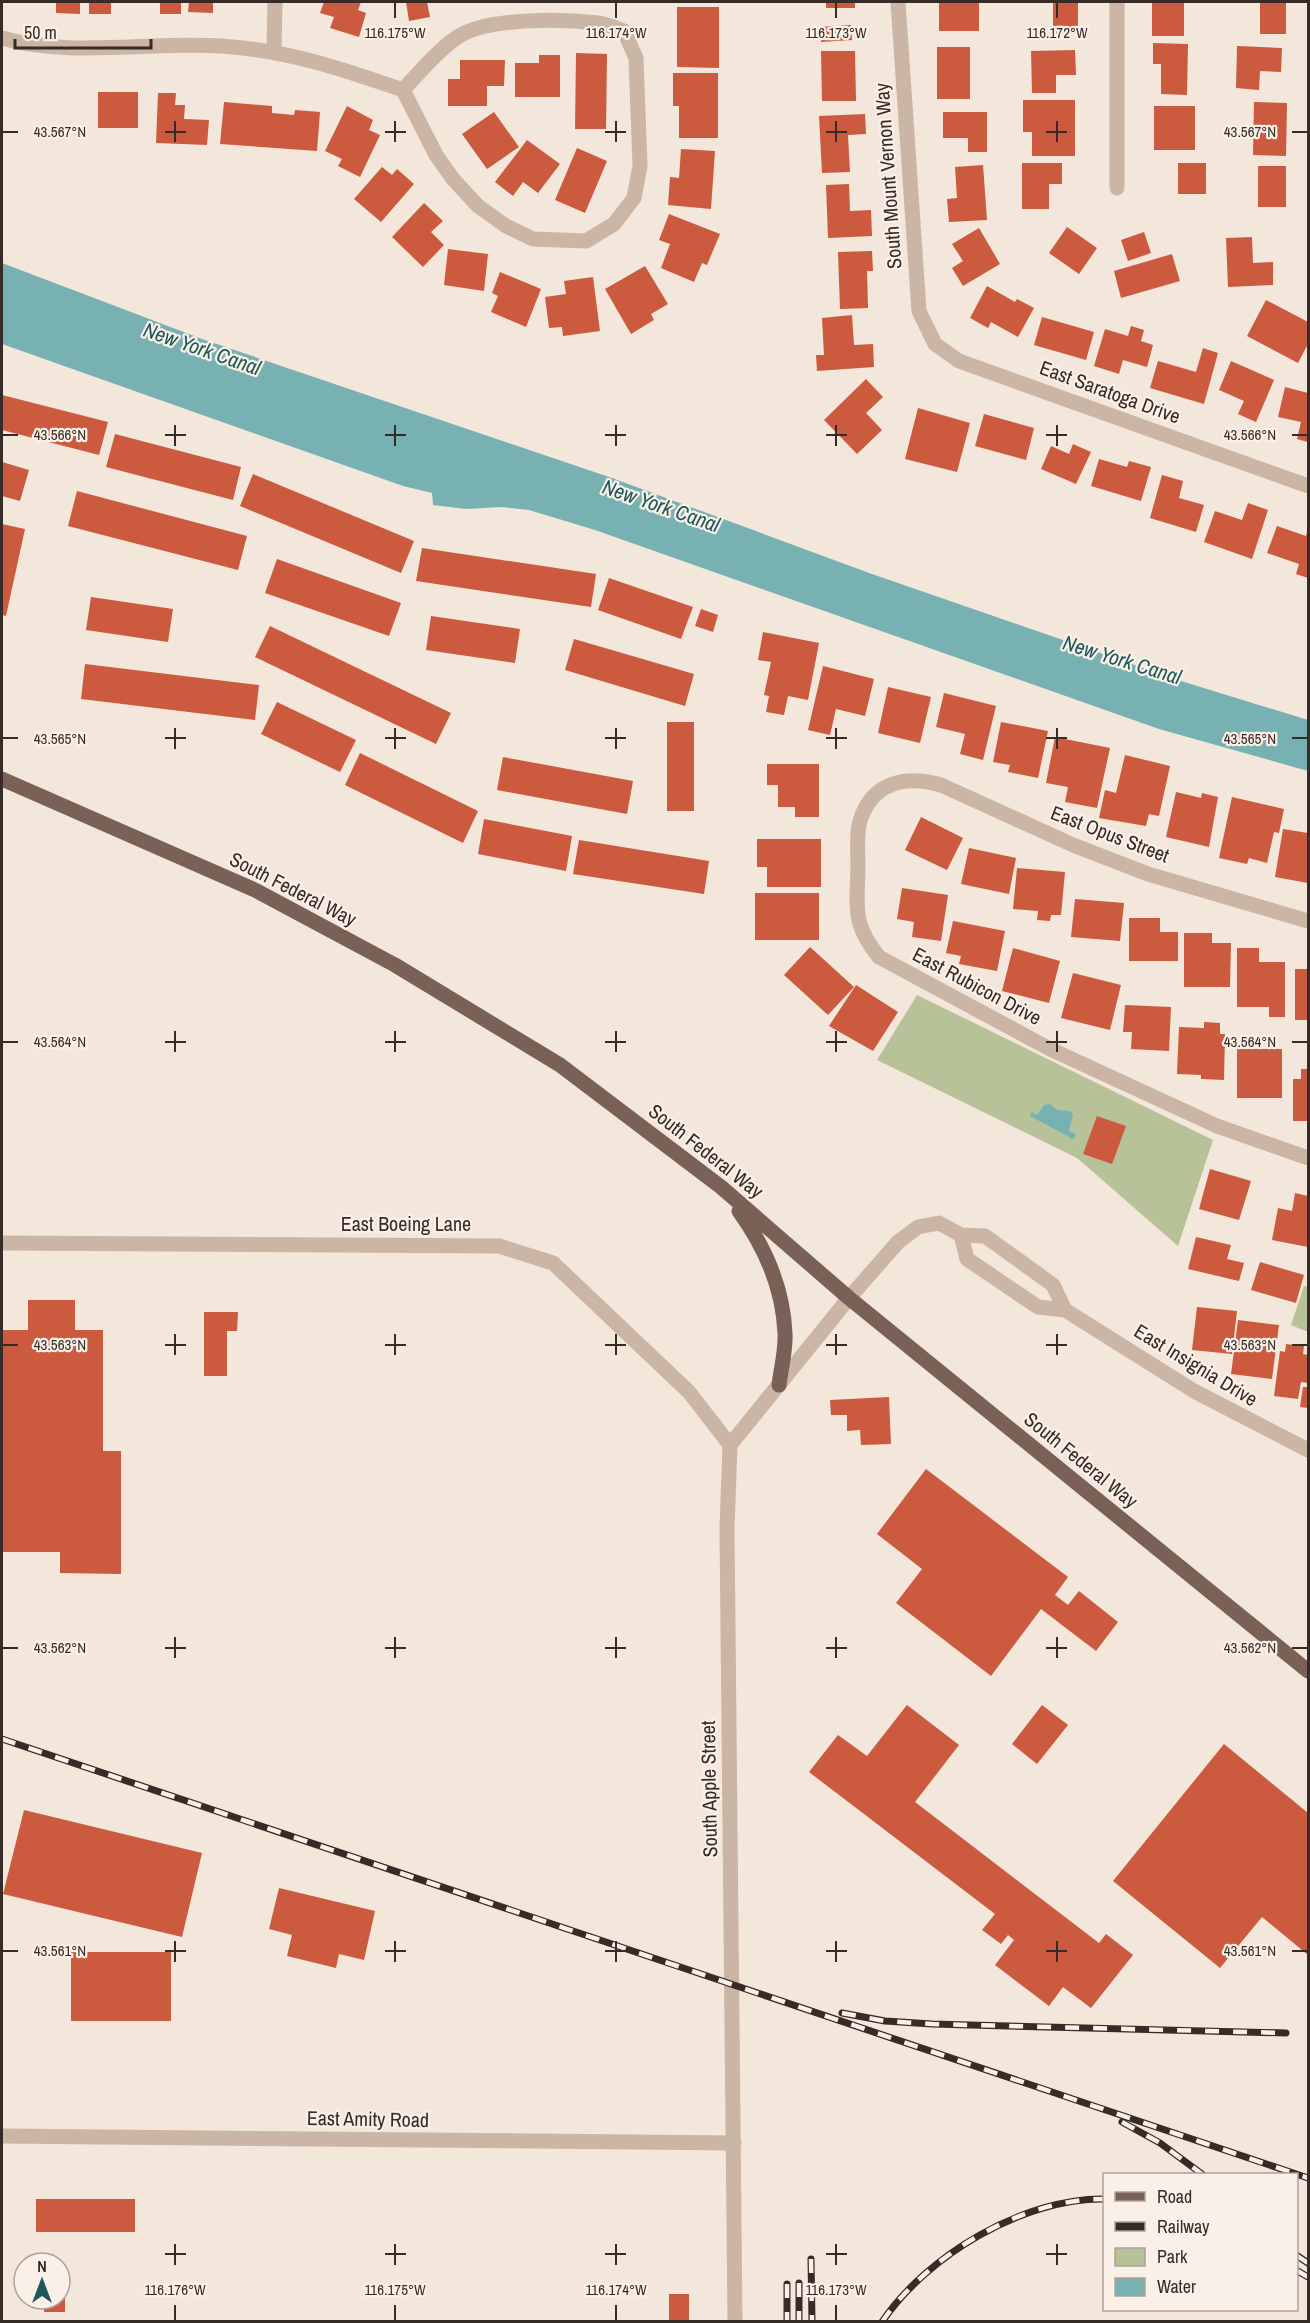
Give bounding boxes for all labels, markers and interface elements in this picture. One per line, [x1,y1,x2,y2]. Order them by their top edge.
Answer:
scale bar [15,12,152,50]
text: 50 m [24,20,57,45]
text: 116.175°W [364,22,426,43]
text: 116.174°W [585,22,647,43]
text: 116.173°W [805,22,867,43]
text: 116.172°W [1026,22,1088,43]
street label: South Mount Vernon Way [867,81,907,270]
text: 43.567°N [34,121,86,142]
text: 43.567°N [1224,121,1276,142]
water label: New York Canal [140,315,266,382]
street label: East Saratoga Drive [1036,354,1184,429]
text: 43.566°N [34,424,86,445]
text: 43.566°N [1224,424,1276,445]
water label: New York Canal [599,472,725,539]
water label: New York Canal [1060,628,1186,692]
text: 43.565°N [34,728,86,749]
text: 43.565°N [1224,728,1276,749]
street label: East Opus Street [1047,799,1174,869]
street label: South Federal Way [225,845,362,932]
street label: East Rubicon Drive [908,940,1046,1031]
text: 43.564°N [34,1031,86,1052]
text: 43.564°N [1224,1031,1276,1052]
street label: South Federal Way [643,1097,770,1205]
street label: East Boeing Lane [341,1210,471,1237]
street label: East Insignia Drive [1130,1317,1263,1412]
text: 43.563°N [34,1334,86,1355]
text: 43.563°N [1224,1334,1276,1355]
street label: South Federal Way [1019,1405,1144,1514]
text: 43.562°N [34,1637,86,1658]
text: 43.562°N [1224,1637,1276,1658]
street label: South Apple Street [694,1720,723,1858]
text: 43.561°N [34,1940,86,1961]
text: 43.561°N [1224,1940,1276,1961]
street label: East Amity Road [307,2104,429,2133]
legend [1103,2173,1298,2311]
text: Road [1157,2184,1192,2209]
text: Railway [1157,2214,1210,2239]
text: Park [1157,2244,1188,2269]
north arrow [12,2251,72,2311]
text: N [37,2255,47,2277]
text: Water [1157,2274,1196,2299]
text: 116.176°W [144,2279,206,2300]
text: 116.175°W [364,2279,426,2300]
text: 116.174°W [585,2279,647,2300]
text: 116.173°W [805,2279,867,2300]

